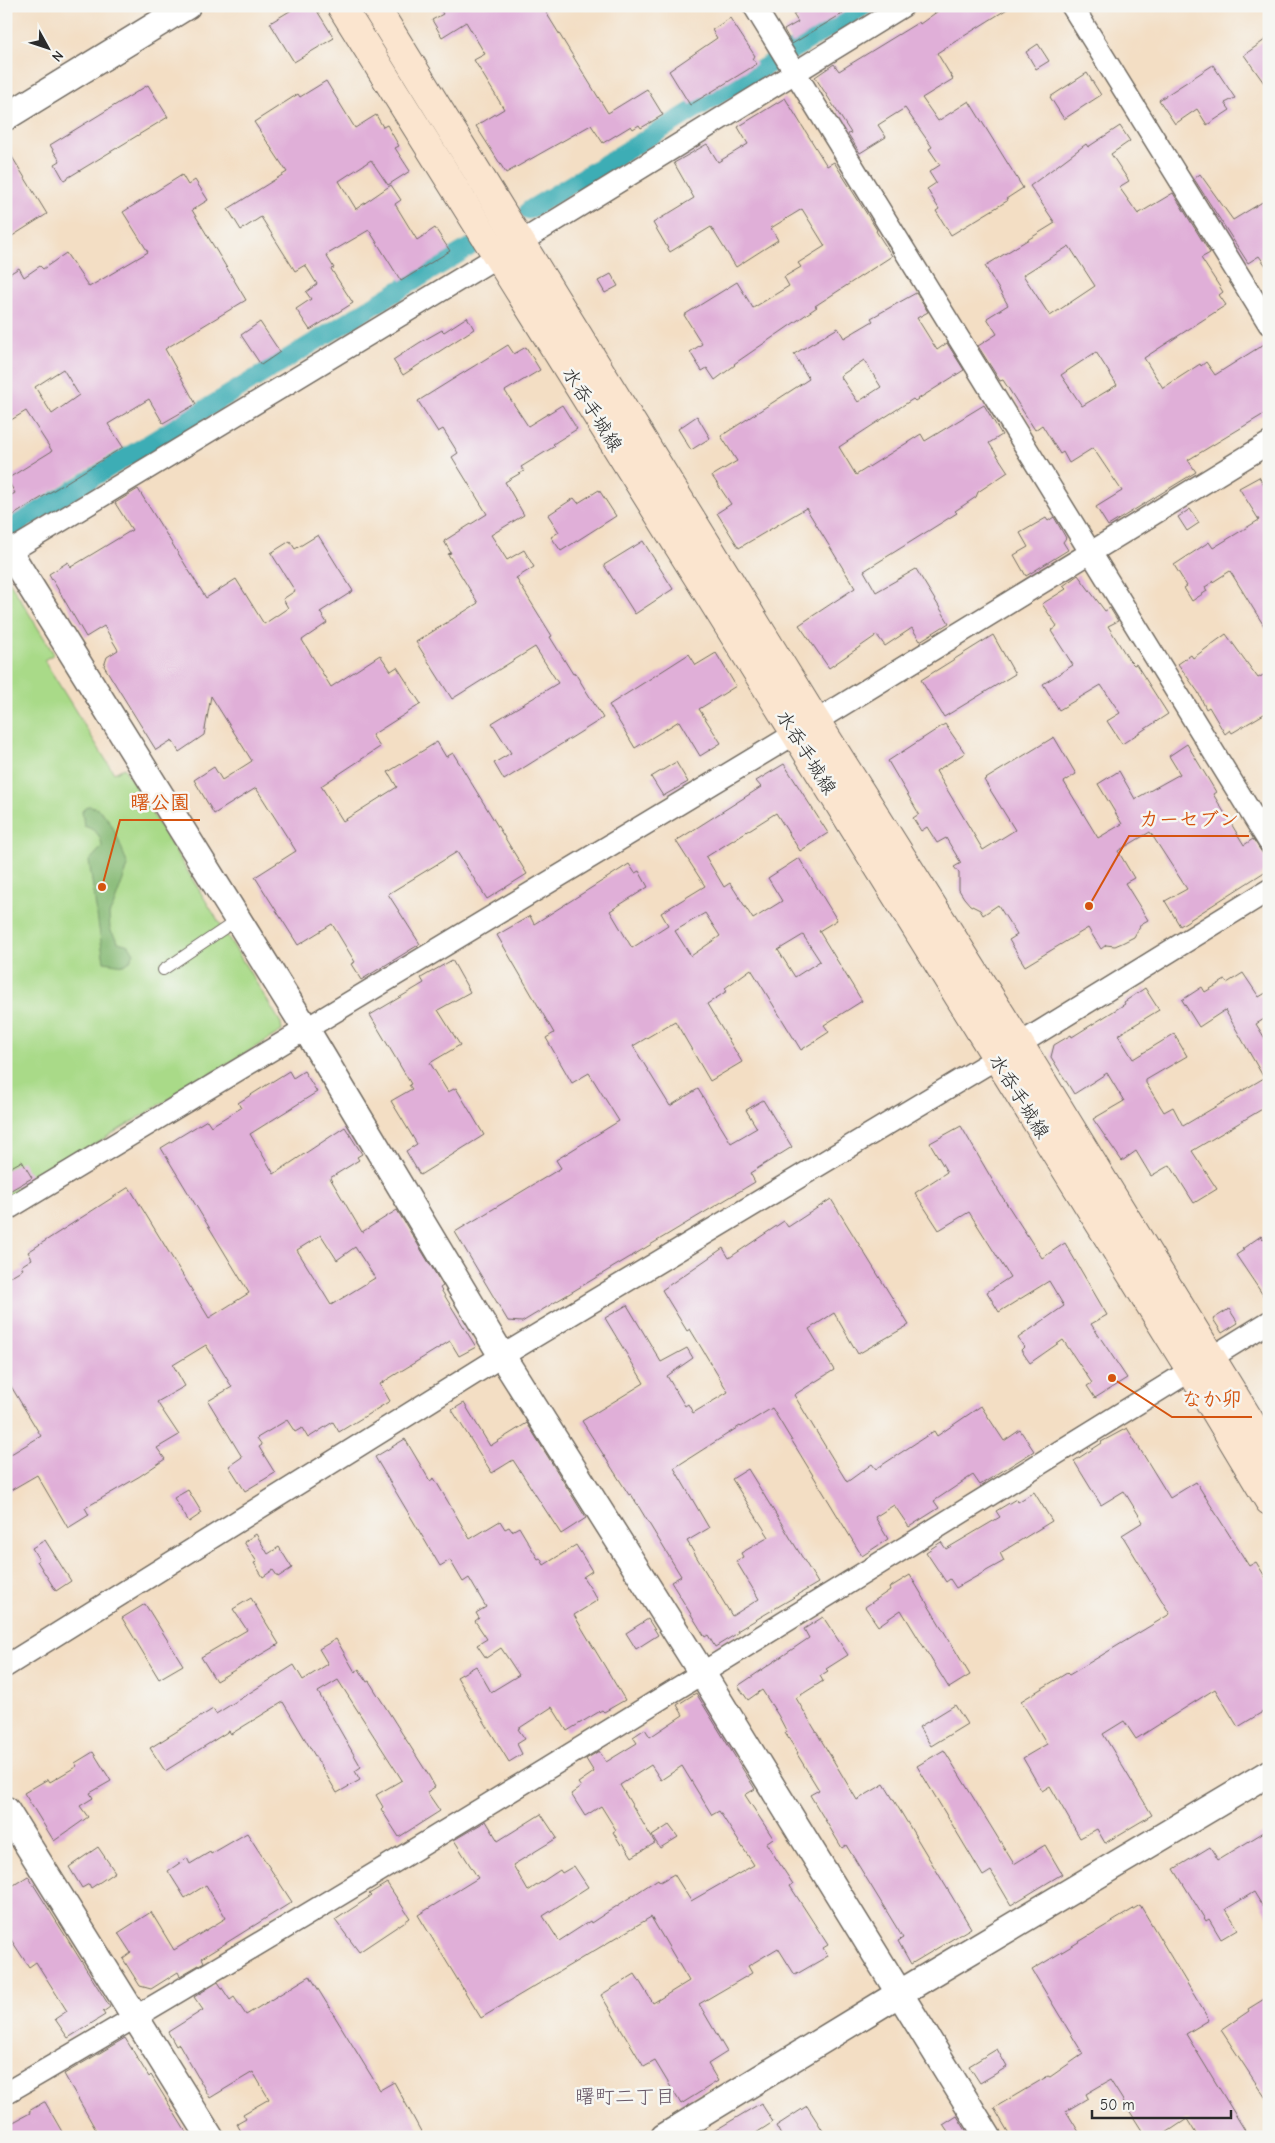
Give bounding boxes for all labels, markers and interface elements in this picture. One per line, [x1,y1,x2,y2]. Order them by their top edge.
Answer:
north arrow [22,22,72,72]
text: N [48,47,67,65]
street label: 水呑手城線 [558,363,627,456]
street label: 水呑手城線 [772,706,841,799]
callout: 曙公園 [120,785,200,820]
text: 曙公園 [130,791,190,814]
callout: カーセブン [1129,801,1249,836]
text: カーセブン [1139,808,1239,831]
street label: 水呑手城線 [985,1050,1054,1143]
callout: なか卯 [1172,1382,1252,1417]
text: なか卯 [1182,1388,1242,1411]
district label: 曙町二丁目 [575,2085,675,2108]
scale bar [1092,2088,1231,2120]
text: 50 m [1100,2096,1135,2114]

